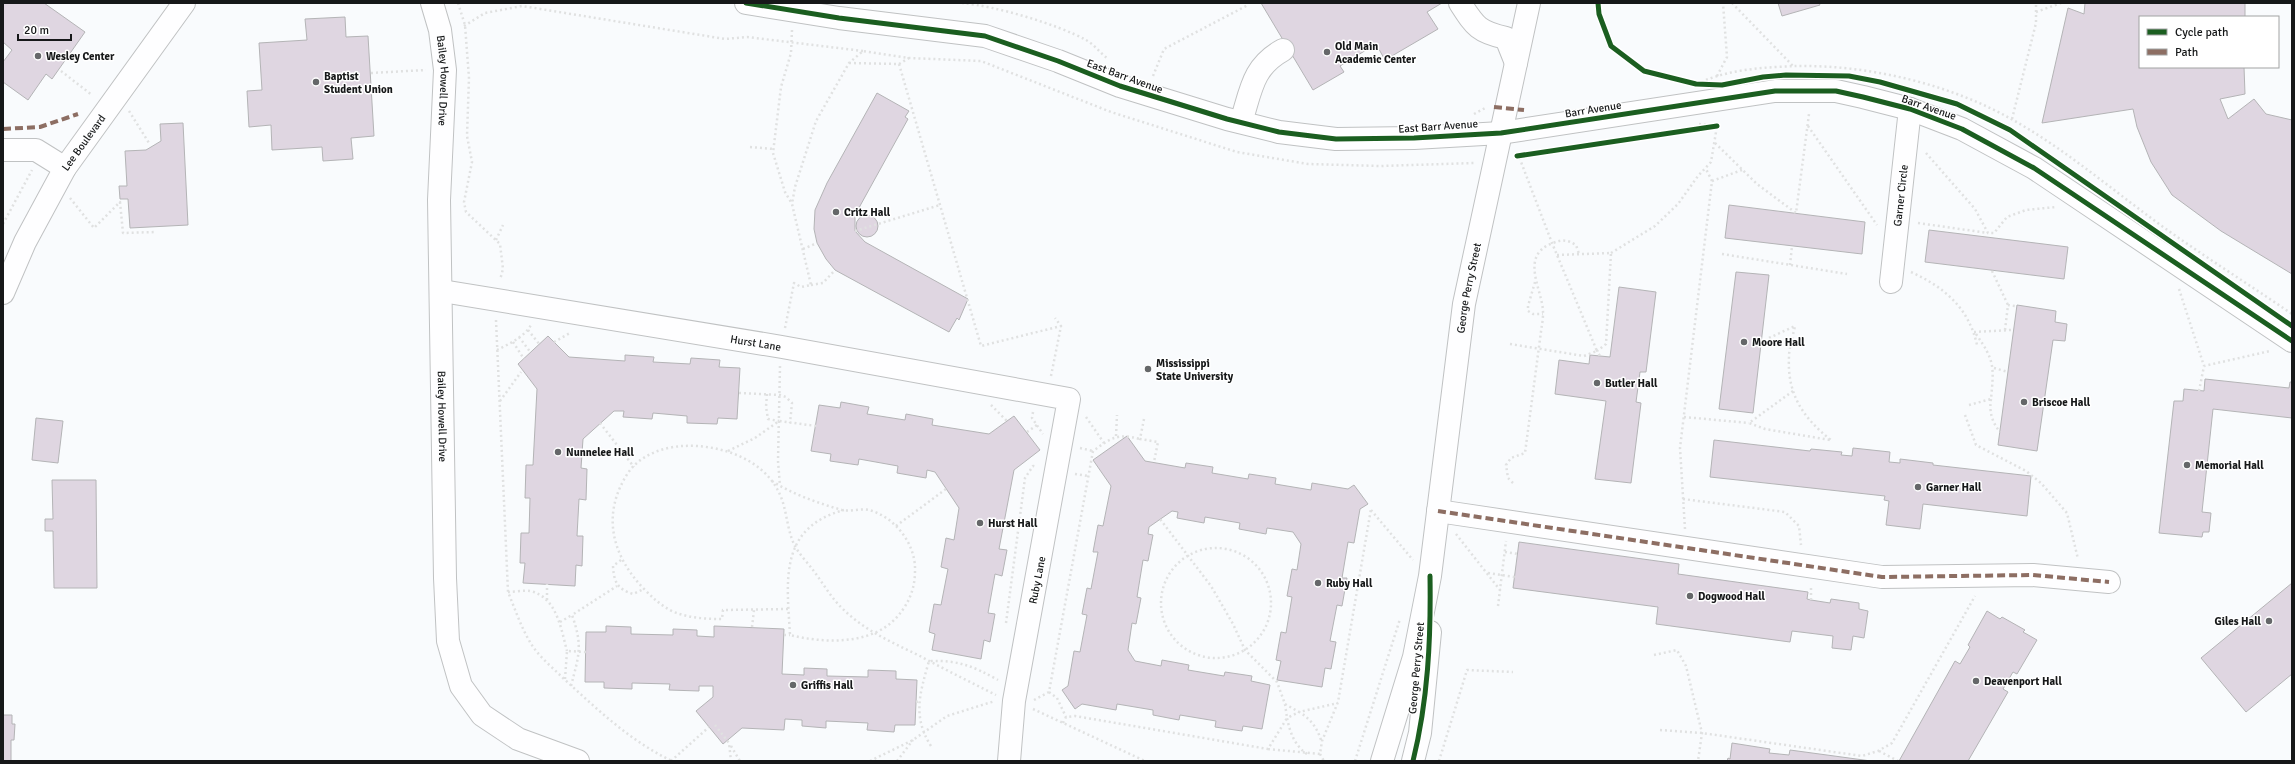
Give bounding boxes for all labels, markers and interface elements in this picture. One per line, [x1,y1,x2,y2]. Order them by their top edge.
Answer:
scale bar [18,16,71,42]
legend [2139,16,2279,68]
text: 20 m [24,23,49,38]
text: Cycle path [2175,25,2228,40]
street label: Bailey Howell Drive [434,34,451,126]
place label: Old Main Academic Center [1335,40,1417,66]
text: Path [2175,45,2198,60]
marker: Old Main Academic Center [1322,47,1332,57]
place label: Wesley Center [46,50,115,63]
marker: Wesley Center [33,51,43,61]
street label: East Barr Avenue [1085,57,1165,96]
place label: Baptist Student Union [324,70,393,96]
marker: Baptist Student Union [311,77,321,87]
street label: Barr Avenue [1900,92,1958,123]
street label: Barr Avenue [1564,99,1622,120]
street label: Lee Boulevard [59,112,108,174]
street label: East Barr Avenue [1398,117,1478,136]
street label: Garner Circle [1891,164,1911,227]
place label: Critz Hall [844,206,891,219]
marker: Critz Hall [831,207,841,217]
street label: George Perry Street [1454,241,1484,334]
street label: Hurst Lane [729,333,782,354]
place label: Moore Hall [1752,336,1805,349]
marker: Moore Hall [1739,337,1749,347]
place label: Mississippi State University [1156,357,1234,383]
marker: Mississippi State University [1143,364,1153,374]
street label: Bailey Howell Drive [435,371,449,462]
place label: Butler Hall [1605,377,1658,390]
marker: Butler Hall [1592,378,1602,388]
place label: Briscoe Hall [2032,396,2091,409]
marker: Briscoe Hall [2019,397,2029,407]
place label: Nunnelee Hall [566,446,634,459]
marker: Nunnelee Hall [553,447,563,457]
place label: Memorial Hall [2195,459,2264,472]
marker: Memorial Hall [2182,460,2192,470]
place label: Garner Hall [1926,481,1982,494]
marker: Garner Hall [1913,482,1923,492]
place label: Hurst Hall [988,517,1038,530]
marker: Hurst Hall [975,518,985,528]
street label: Ruby Lane [1026,555,1048,605]
place label: Ruby Hall [1326,577,1373,590]
marker: Ruby Hall [1313,578,1323,588]
place label: Dogwood Hall [1698,590,1766,603]
marker: Dogwood Hall [1685,591,1695,601]
place label: Giles Hall [2214,615,2262,628]
marker: Giles Hall [2264,616,2274,626]
street label: George Perry Street [1406,621,1427,714]
place label: Deavenport Hall [1984,675,2062,688]
marker: Deavenport Hall [1971,676,1981,686]
place label: Griffis Hall [801,679,854,692]
marker: Griffis Hall [788,680,798,690]

